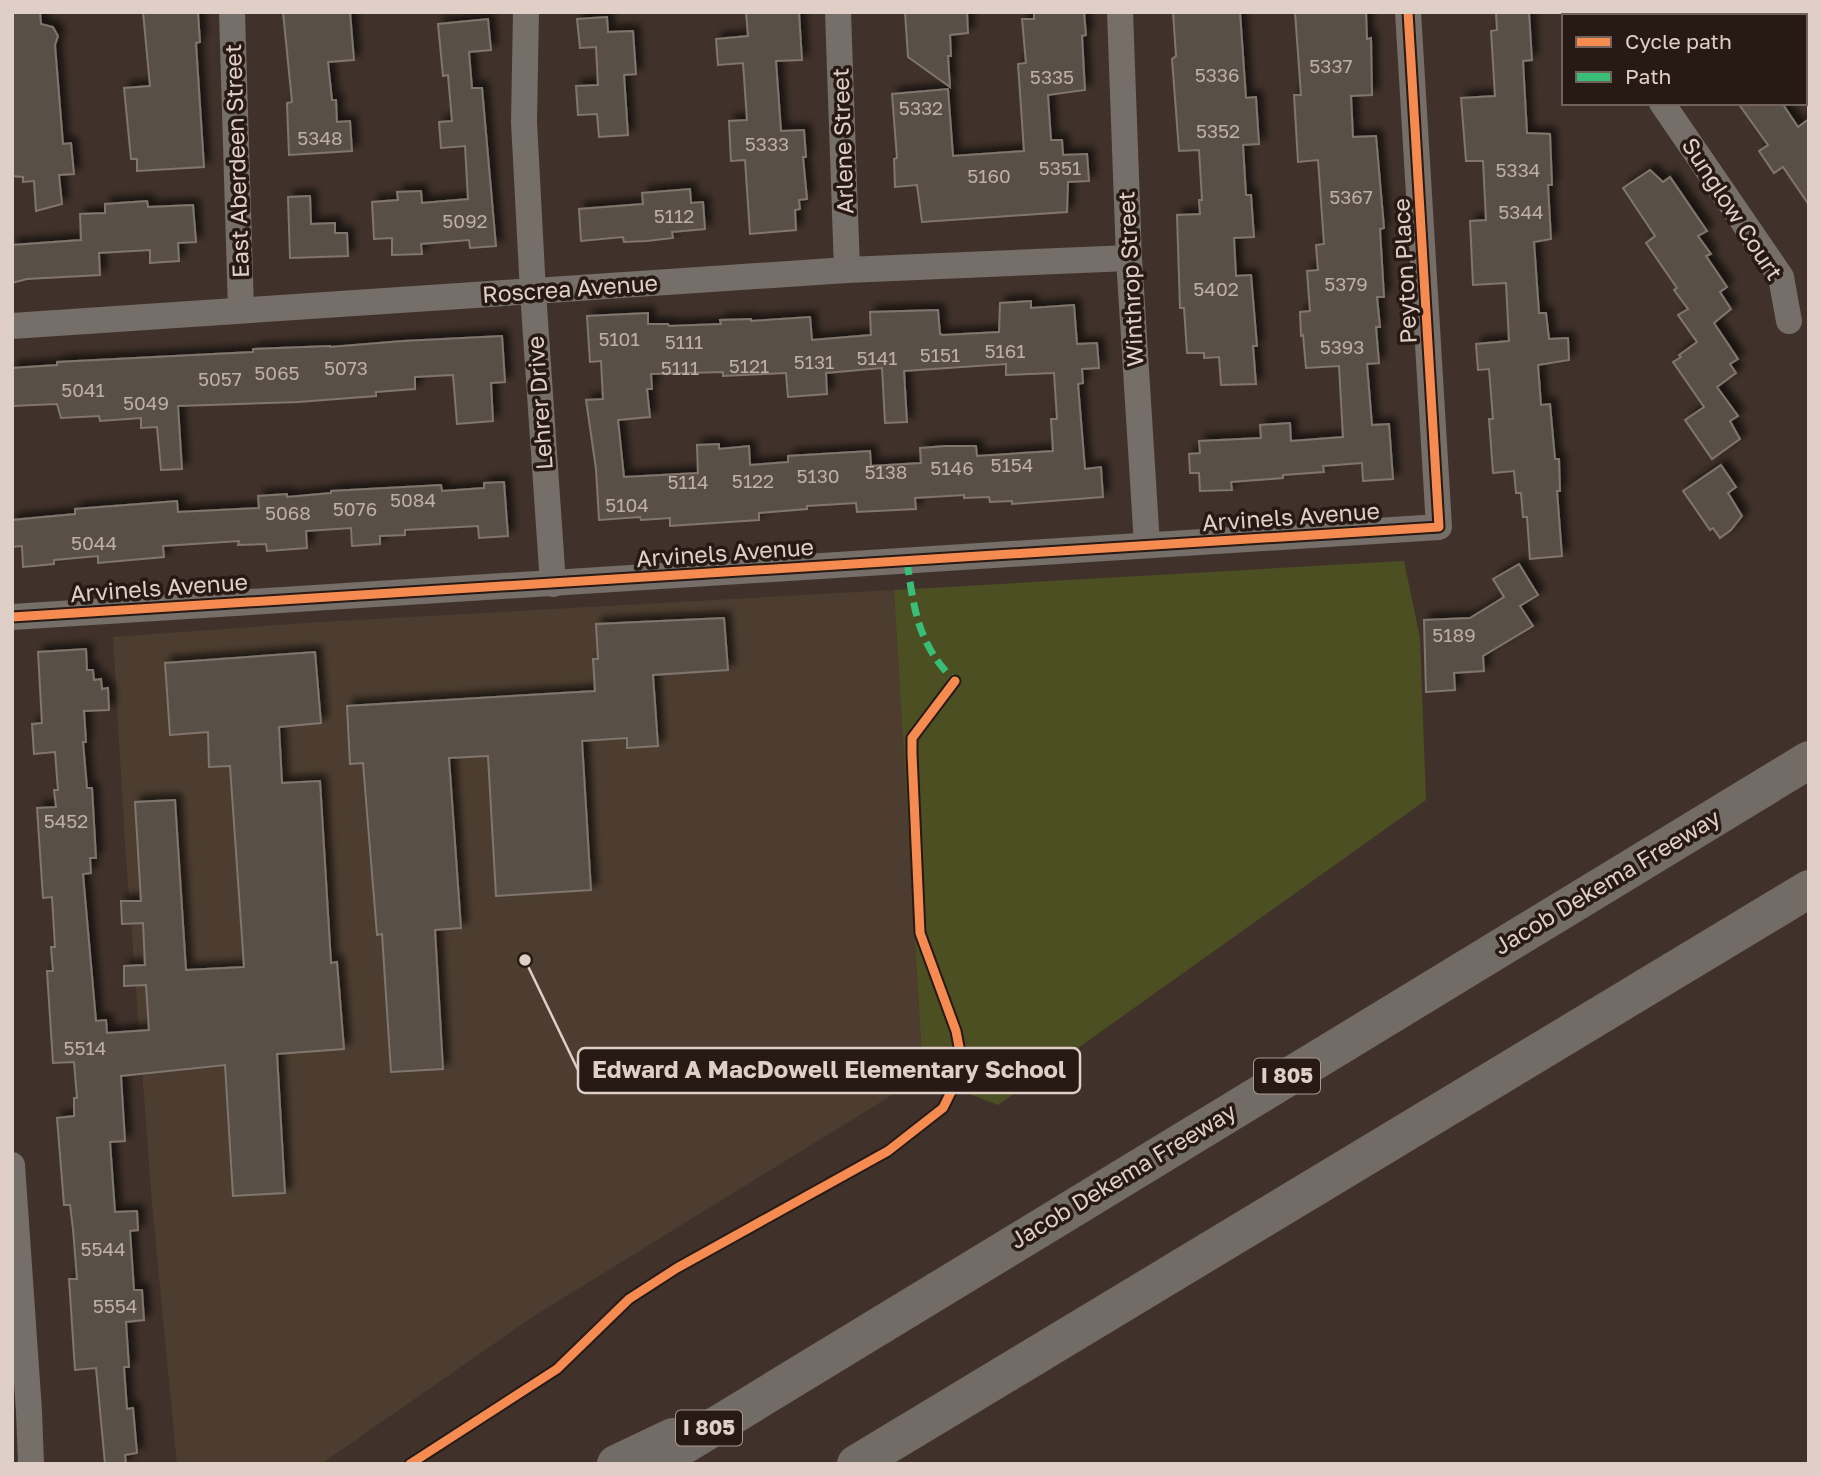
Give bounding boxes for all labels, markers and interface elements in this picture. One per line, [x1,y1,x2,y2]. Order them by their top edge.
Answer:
legend [1562,14,1807,105]
text: Cycle path [1625,28,1732,54]
street label: East Aberdeen Street [218,43,254,279]
house number: 5337 [1309,54,1353,77]
house number: 5336 [1195,63,1239,86]
text: Path [1625,63,1672,89]
house number: 5335 [1030,65,1074,88]
street label: Arlene Street [825,68,859,215]
house number: 5332 [899,96,943,119]
house number: 5352 [1196,119,1240,142]
house number: 5348 [297,126,343,149]
house number: 5333 [745,132,789,155]
street label: Sunglow Court [1676,132,1789,285]
house number: 5351 [1039,156,1081,179]
house number: 5334 [1496,158,1540,181]
house number: 5160 [967,164,1011,187]
house number: 5367 [1329,185,1373,208]
street label: Winthrop Street [1111,190,1149,368]
street label: Peyton Place [1386,198,1422,344]
house number: 5344 [1498,200,1544,223]
house number: 5112 [654,204,694,227]
house number: 5092 [442,209,488,232]
street label: Roscrea Avenue [481,268,659,308]
house number: 5379 [1324,272,1368,295]
house number: 5402 [1193,277,1239,300]
house number: 5101 [598,327,640,350]
house number: 5111 [665,330,703,353]
street label: Lehrer Drive [520,335,558,471]
house number: 5393 [1320,335,1364,358]
house number: 5161 [985,339,1025,362]
house number: 5151 [920,343,960,366]
house number: 5141 [856,346,898,369]
house number: 5131 [794,350,834,373]
house number: 5121 [729,354,769,377]
house number: 5073 [324,356,368,379]
house number: 5111 [661,356,699,379]
house number: 5065 [254,361,300,384]
house number: 5057 [198,367,242,390]
house number: 5041 [61,378,105,401]
house number: 5049 [123,391,169,414]
house number: 5154 [991,453,1033,476]
house number: 5146 [930,456,974,479]
house number: 5138 [865,460,907,483]
house number: 5130 [796,464,840,487]
house number: 5122 [732,469,774,492]
house number: 5114 [667,470,709,493]
house number: 5084 [390,488,436,511]
house number: 5104 [605,493,649,516]
street label: Arvinels Avenue [1201,496,1381,536]
house number: 5076 [333,497,377,520]
house number: 5068 [265,501,311,524]
house number: 5044 [71,531,117,554]
street label: Arvinels Avenue [635,532,815,572]
street label: Arvinels Avenue [69,567,249,607]
house number: 5189 [1432,623,1476,646]
street label: Jacob Dekema Freeway [1488,802,1725,960]
house number: 5452 [44,809,88,832]
house number: 5514 [64,1036,106,1059]
callout: Edward A MacDowell Elementary School [578,1048,1080,1093]
text: Edward A MacDowell Elementary School [592,1054,1066,1083]
road number: I 805 [1254,1058,1320,1094]
street label: Jacob Dekema Freeway [1004,1096,1241,1254]
house number: 5544 [80,1237,126,1260]
house number: 5554 [93,1294,137,1317]
road number: I 805 [676,1410,742,1446]

